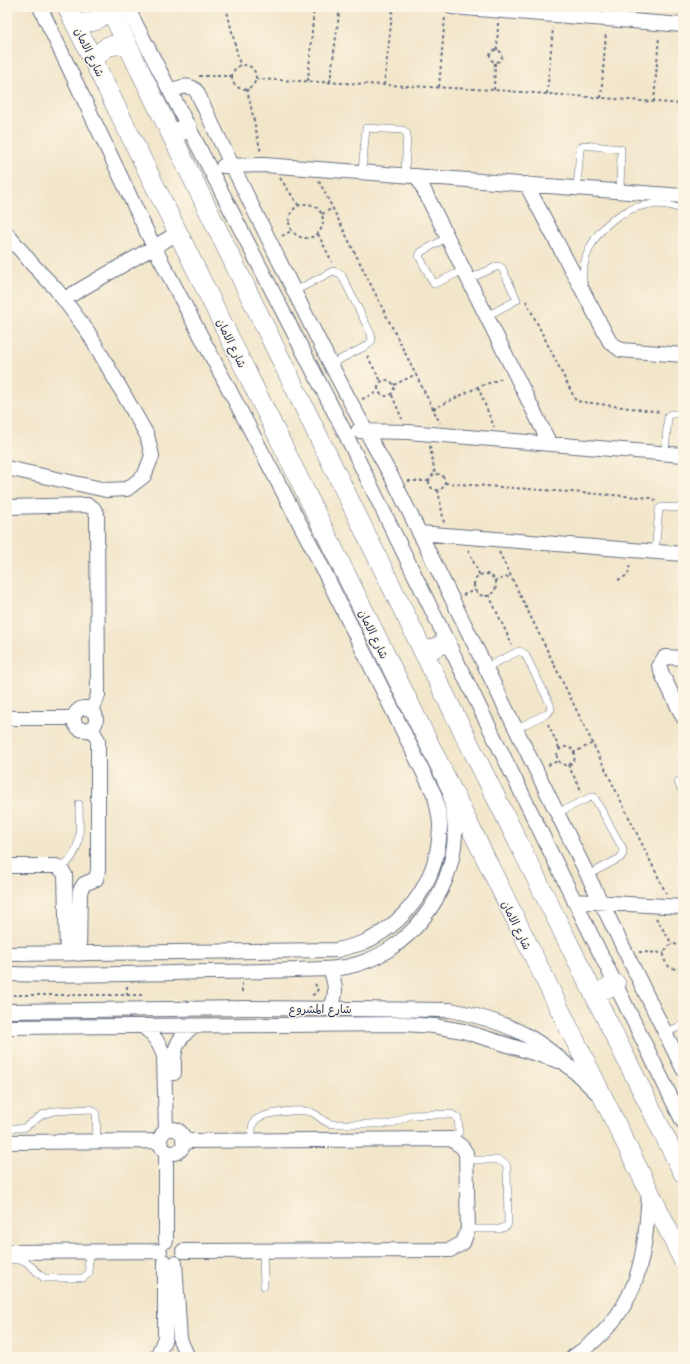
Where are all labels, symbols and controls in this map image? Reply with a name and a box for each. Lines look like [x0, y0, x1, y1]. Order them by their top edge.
street label: شارع الامان [70, 25, 108, 80]
street label: شارع الامان [212, 316, 250, 371]
street label: شارع الامان [354, 607, 392, 662]
street label: شارع الامان [497, 898, 535, 953]
street label: شارع المشروع [289, 1001, 351, 1018]

